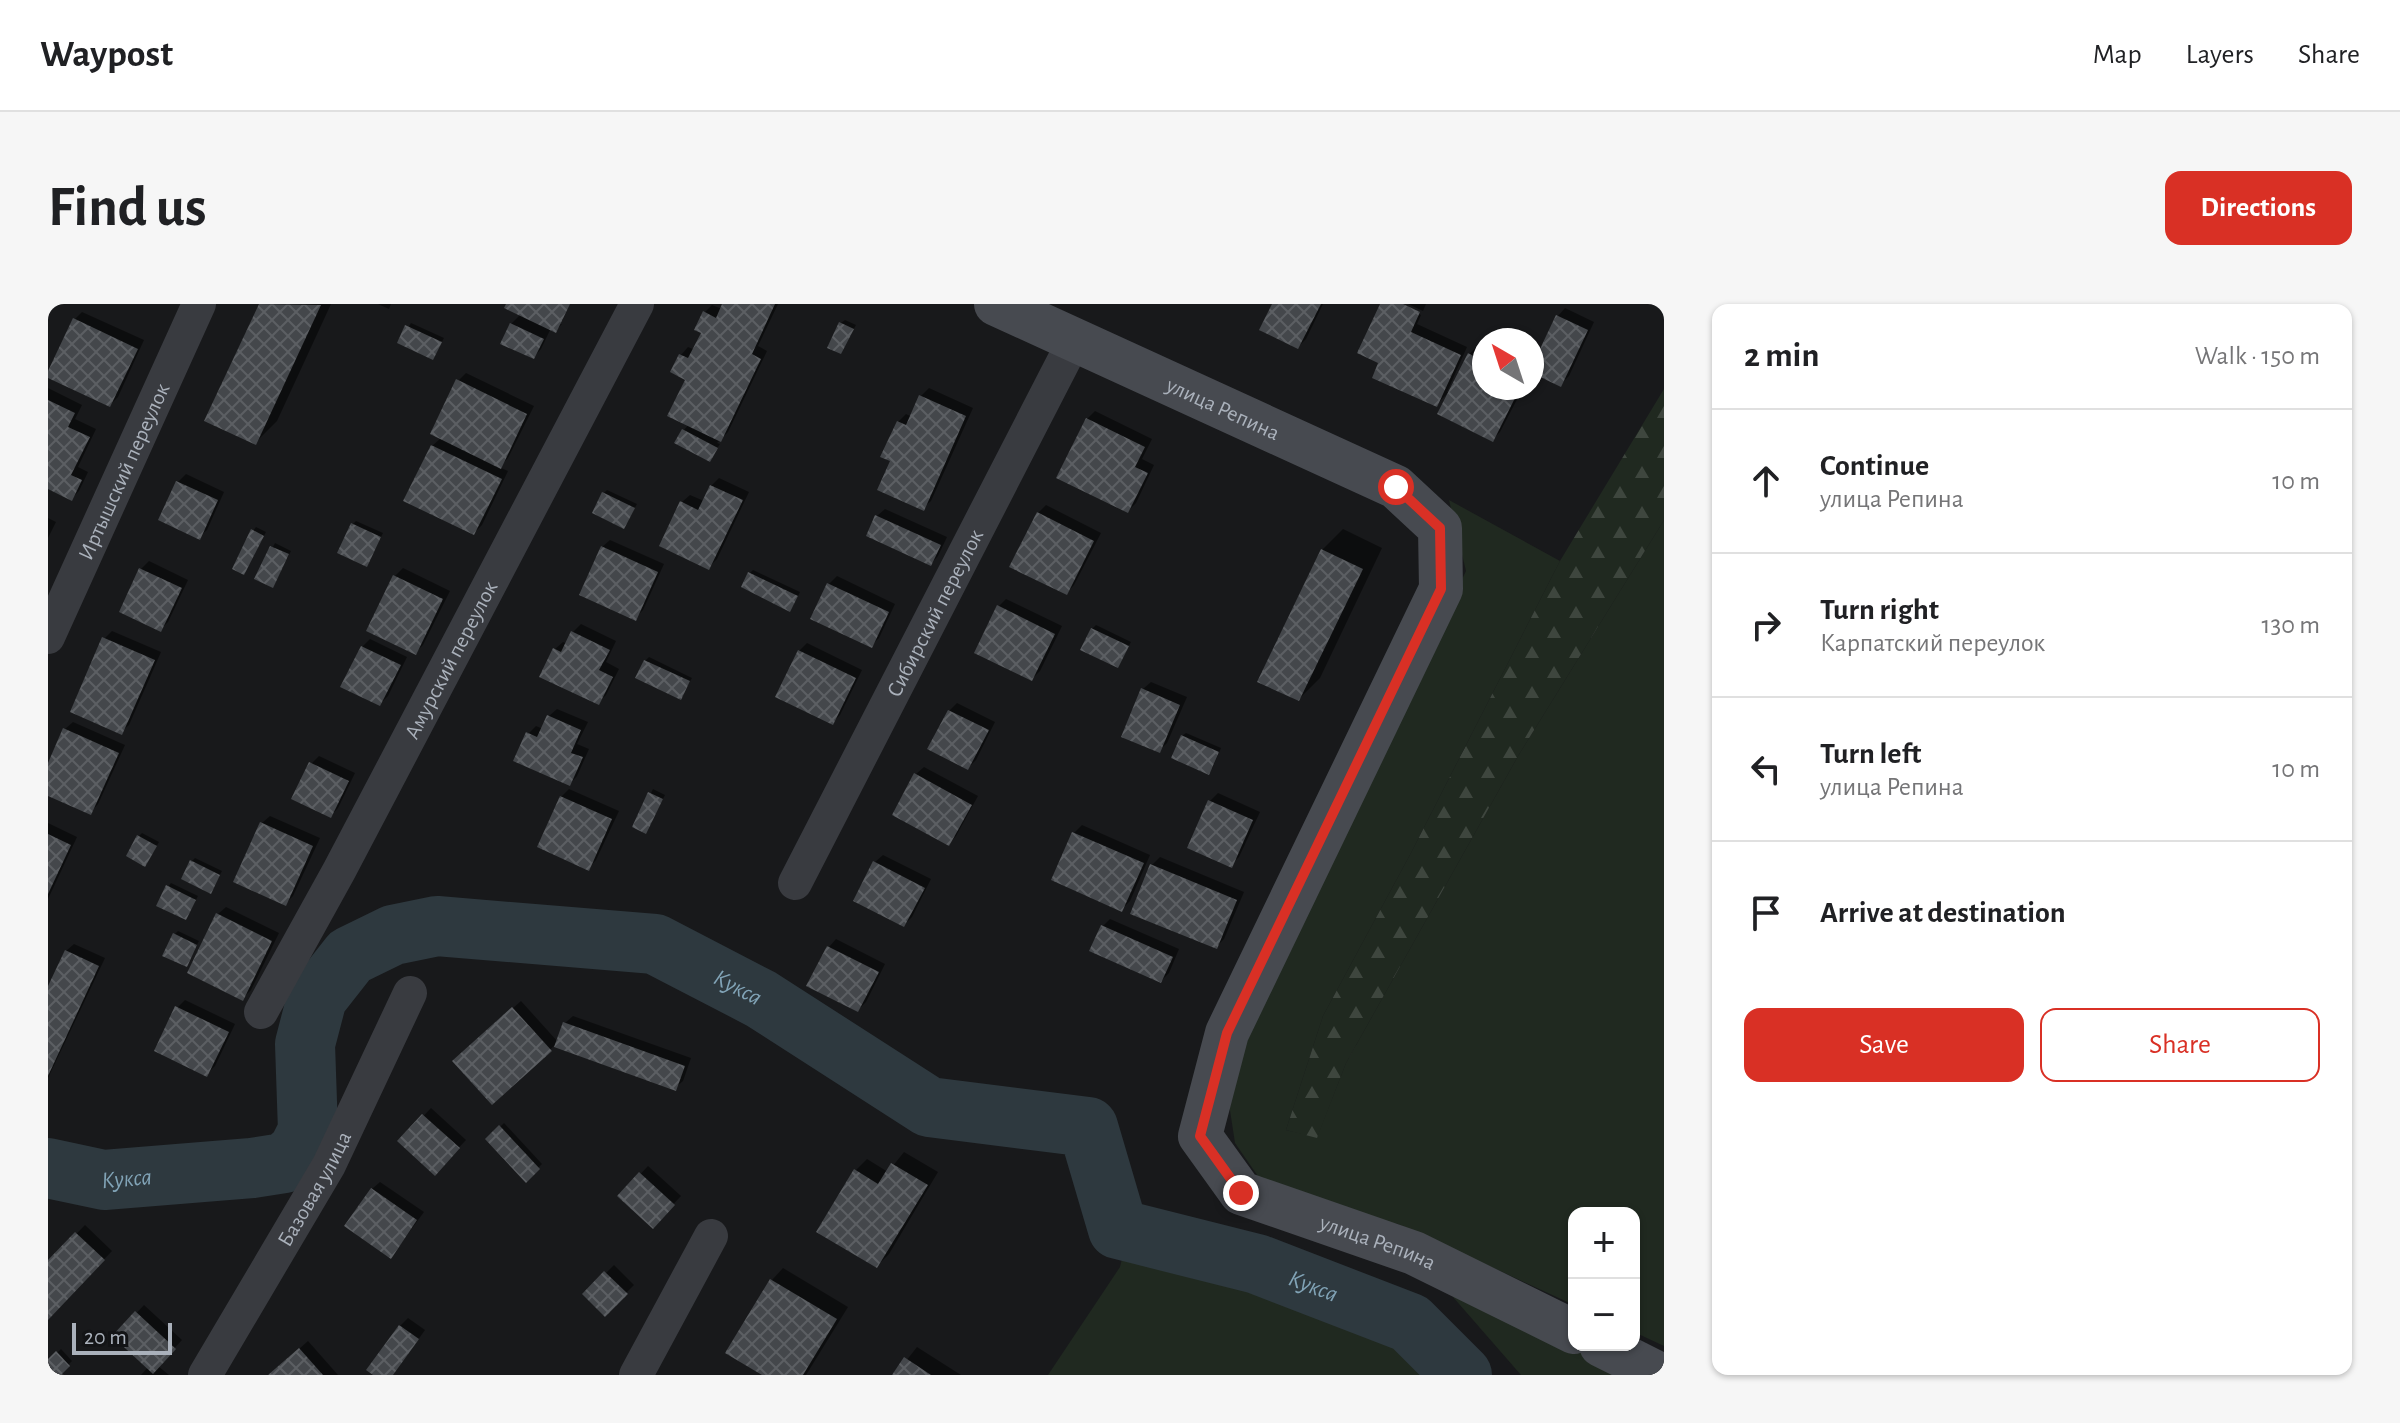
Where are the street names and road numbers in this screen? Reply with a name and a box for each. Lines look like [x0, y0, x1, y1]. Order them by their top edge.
street label: улица Репина [1162, 373, 1283, 444]
street label: Иртышский переулок [74, 380, 174, 563]
street label: Сибирский переулок [883, 526, 987, 701]
street label: Амурский переулок [401, 578, 501, 743]
street label: Базовая улица [274, 1128, 355, 1250]
street label: улица Репина [1316, 1211, 1439, 1274]

